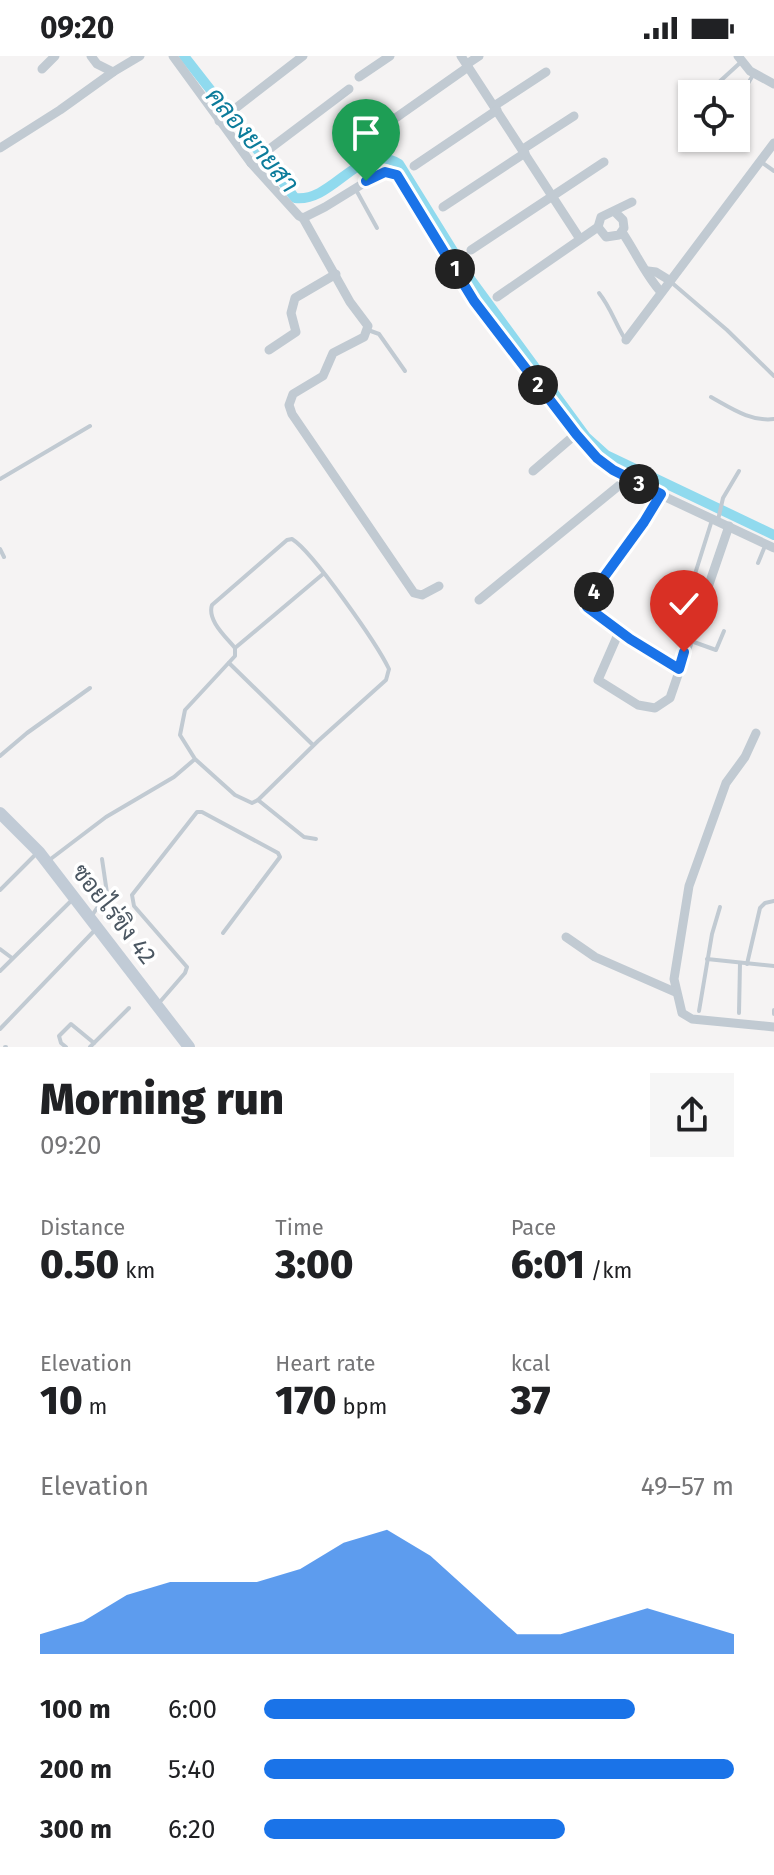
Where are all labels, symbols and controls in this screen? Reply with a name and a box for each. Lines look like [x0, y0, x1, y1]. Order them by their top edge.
text: 09:20 [40, 10, 114, 46]
map controls [678, 80, 750, 152]
button: locate [678, 80, 750, 152]
water label: คลองยายสา [199, 81, 305, 199]
pin [332, 99, 400, 181]
icon: arrive [344, 111, 388, 155]
pin: 1 [435, 249, 475, 289]
text: 1 [450, 255, 460, 282]
pin: 2 [518, 365, 558, 405]
text: 2 [532, 371, 544, 398]
pin: 3 [619, 464, 659, 504]
text: 3 [633, 470, 645, 497]
pin [650, 570, 718, 652]
pin: 4 [574, 572, 614, 612]
text: 4 [588, 578, 600, 605]
icon: check [662, 582, 706, 626]
street label: ซอยไร่ขิง 42 [66, 857, 163, 970]
text: Morning run [40, 1073, 284, 1126]
button: share [650, 1073, 734, 1157]
text: 09:20 [40, 1130, 102, 1161]
text: Distance [40, 1214, 125, 1241]
text: Time [275, 1214, 324, 1241]
text: Pace [511, 1214, 556, 1241]
text: 0.50 [40, 1241, 119, 1289]
text: 3:00 [275, 1241, 354, 1289]
text: 6:01 [511, 1241, 585, 1289]
text: km [119, 1257, 155, 1284]
text: /km [585, 1257, 632, 1284]
text: Elevation [40, 1350, 132, 1377]
text: Heart rate [275, 1350, 376, 1377]
text: kcal [511, 1350, 550, 1377]
text: 10 [40, 1377, 83, 1425]
text: 170 [275, 1377, 337, 1425]
text: 37 [511, 1377, 551, 1425]
text: m [83, 1393, 107, 1420]
text: bpm [337, 1393, 387, 1420]
text: Elevation [40, 1471, 149, 1502]
text: 49–57 m [641, 1471, 734, 1502]
text: 100 m [40, 1694, 111, 1725]
text: 6:00 [168, 1694, 217, 1725]
text: 200 m [40, 1754, 112, 1785]
text: 5:40 [168, 1754, 215, 1785]
text: 300 m [40, 1814, 112, 1845]
text: 6:20 [168, 1814, 215, 1845]

